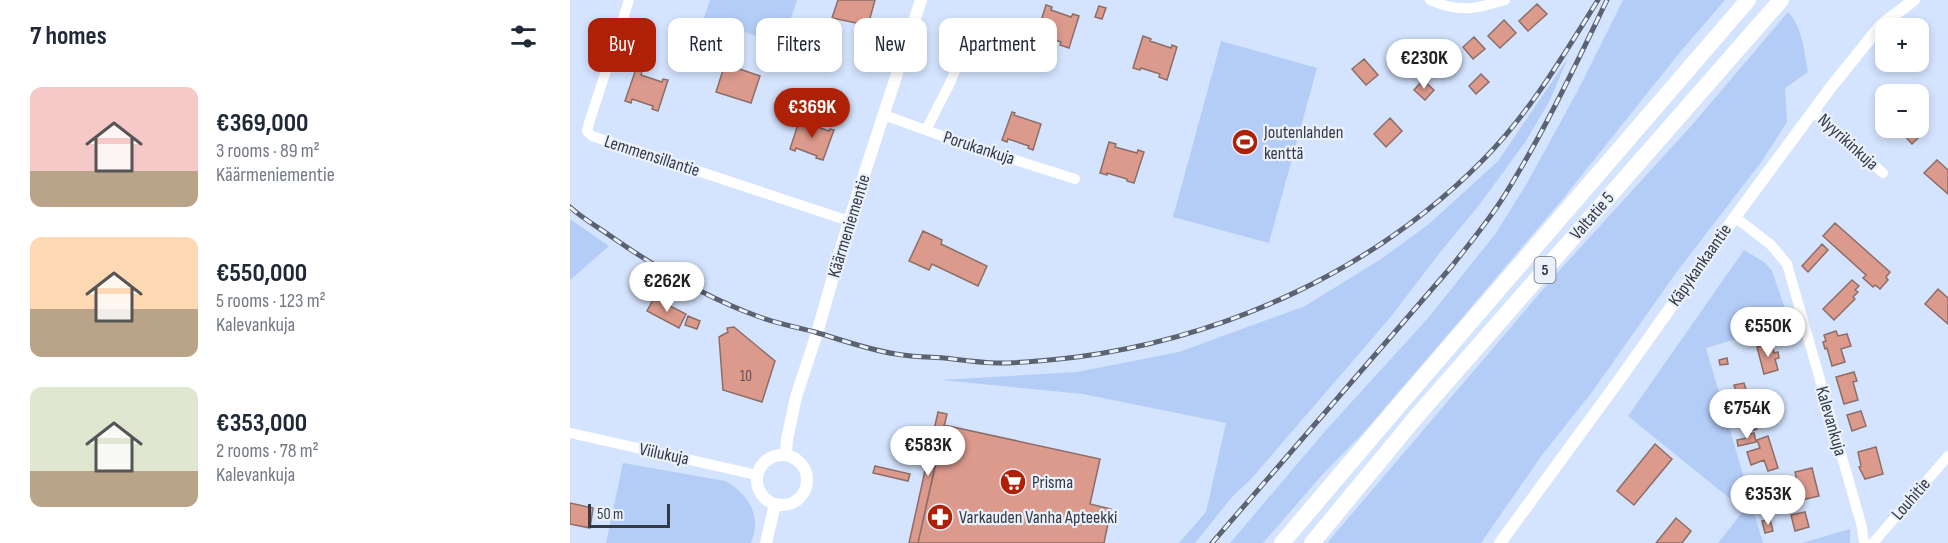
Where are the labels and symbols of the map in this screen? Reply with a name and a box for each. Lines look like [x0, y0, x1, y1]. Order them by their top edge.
pin: €230K [1382, 39, 1466, 90]
pin: €369K [770, 88, 854, 139]
street label: Nyyrikinkuja [1813, 109, 1883, 175]
place label: Joutenlahden kenttä [1263, 122, 1343, 164]
street label: Porukankuja [941, 127, 1017, 169]
sports icon: Joutenlahden kenttä [1230, 127, 1260, 157]
street label: Lemmensillantie [602, 131, 702, 181]
street label: Käärmeniementie [823, 172, 875, 280]
street label: Valtatie 5 [1566, 188, 1618, 244]
street label: Käpykankaantie [1664, 220, 1736, 310]
road number: 5 [1534, 257, 1556, 283]
pin: €262K [625, 262, 709, 313]
pin: €550K [1726, 307, 1810, 358]
house number: 10 [740, 367, 752, 386]
street label: Kalevankuja [1811, 384, 1851, 458]
pin: €754K [1705, 389, 1789, 440]
pin: €583K [886, 426, 970, 477]
street label: Viilukuja [637, 439, 691, 470]
supermarket icon: Prisma [998, 467, 1028, 497]
place label: Prisma [1032, 472, 1073, 493]
street label: Louhitie [1887, 474, 1935, 524]
pin: €353K [1726, 475, 1810, 526]
scale bar [588, 501, 670, 528]
pharmacy icon: Varkauden Vanha Apteekki [925, 502, 955, 532]
place label: Varkauden Vanha Apteekki [959, 507, 1117, 528]

